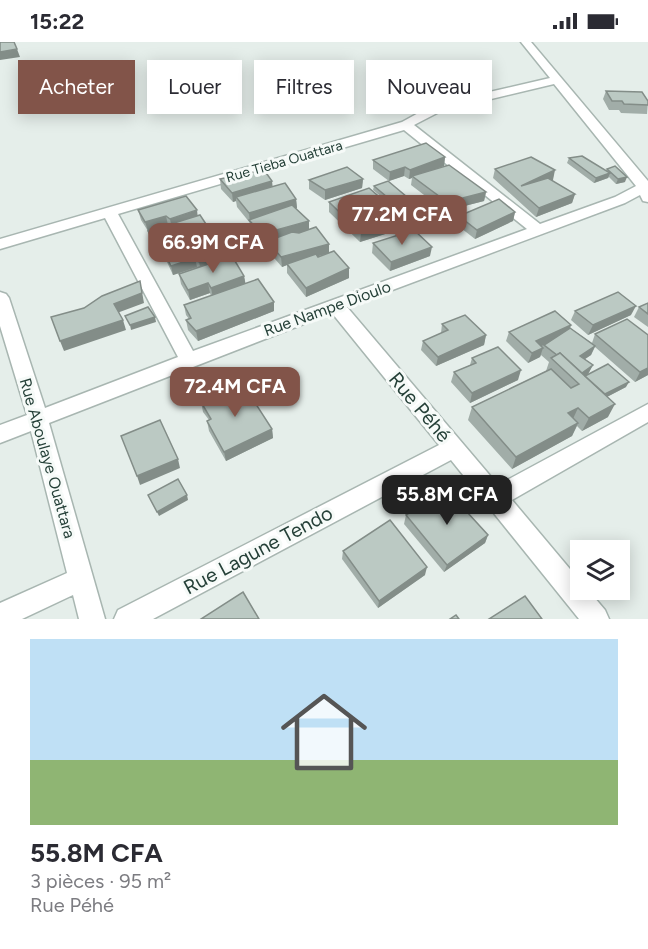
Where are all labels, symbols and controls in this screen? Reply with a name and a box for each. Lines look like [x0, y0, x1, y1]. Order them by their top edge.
text: 15:22 [30, 8, 84, 35]
chip: Acheter [18, 60, 135, 114]
chip: Louer [147, 60, 242, 114]
chip: Filtres [254, 60, 354, 114]
chip: Nouveau [366, 60, 492, 114]
street label: Rue Tieba Ouattara [224, 137, 344, 186]
pin: 77.2M CFA [333, 195, 471, 246]
text: 77.2M CFA [352, 202, 452, 226]
pin: 66.9M CFA [144, 223, 282, 274]
text: 66.9M CFA [162, 230, 264, 254]
street label: Rue Nampe Dioulo [261, 277, 393, 340]
pin: 72.4M CFA [166, 367, 304, 418]
street label: Rue Péhé [384, 367, 456, 447]
text: 72.4M CFA [184, 374, 286, 398]
street label: Rue Aboulaye Ouattara [16, 376, 80, 540]
pin: 55.8M CFA [378, 475, 516, 526]
text: 55.8M CFA [396, 482, 498, 506]
street label: Rue Lagune Tendo [179, 501, 337, 599]
map controls [570, 540, 630, 600]
button: layers [570, 540, 630, 600]
icon: home [270, 678, 378, 786]
text: 55.8M CFA [30, 837, 163, 869]
text: 3 pièces · 95 m² [30, 869, 171, 893]
text: Rue Péhé [30, 893, 114, 917]

